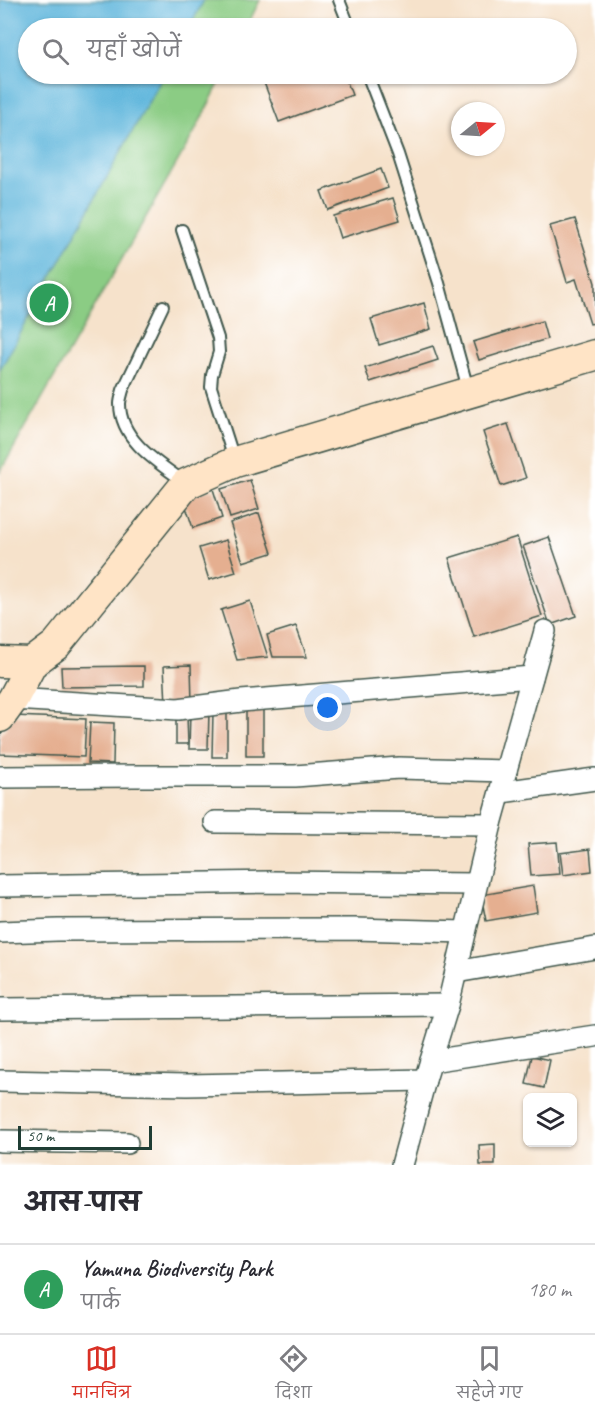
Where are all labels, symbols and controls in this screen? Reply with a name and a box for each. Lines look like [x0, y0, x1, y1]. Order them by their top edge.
search box [18, 18, 577, 84]
icon: search [39, 35, 72, 68]
text: यहाँ खोजें [87, 36, 181, 64]
north arrow [451, 102, 505, 156]
pin: A [29, 280, 68, 326]
your location [313, 693, 342, 722]
map controls [523, 1093, 577, 1147]
button: layers [523, 1093, 577, 1147]
scale bar [18, 1123, 152, 1150]
text: 50 m [27, 1126, 54, 1146]
text: आस-पास [24, 1186, 141, 1219]
text: Yamuna Biodiversity Park [81, 1255, 272, 1283]
text: A [38, 1277, 49, 1302]
text: 180 m [528, 1277, 571, 1302]
text: पार्क [81, 1290, 120, 1315]
tab: मानचित्र [72, 1342, 131, 1410]
tab: दिशा [276, 1342, 312, 1410]
tab: सहेजे गए [456, 1342, 523, 1410]

